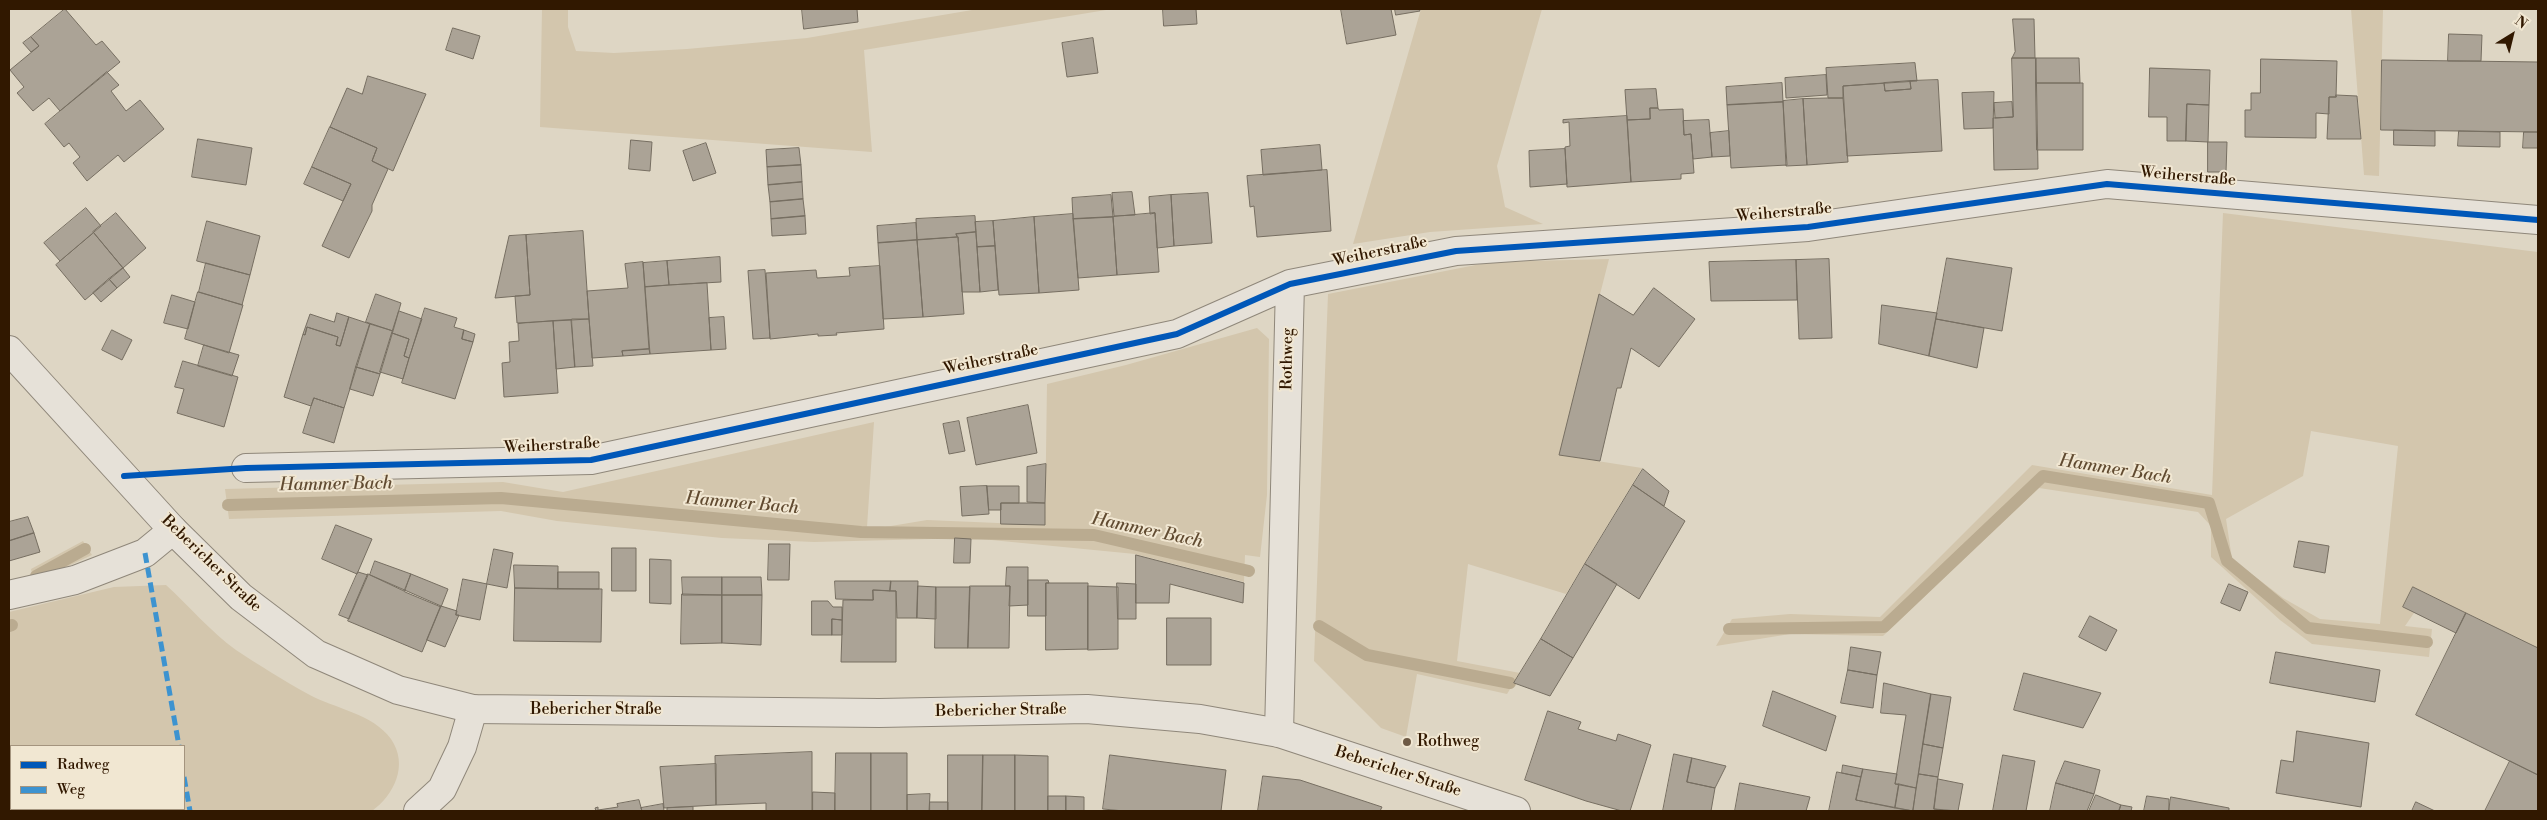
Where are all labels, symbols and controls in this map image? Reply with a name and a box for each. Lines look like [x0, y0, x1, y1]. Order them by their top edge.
north arrow [2487, 10, 2537, 60]
text: N [2511, 12, 2531, 33]
street label: Weiherstraße [2139, 163, 2237, 191]
street label: Weiherstraße [1735, 199, 1833, 227]
street label: Weiherstraße [1331, 233, 1429, 271]
street label: Rothweg [1278, 328, 1298, 390]
street label: Weiherstraße [942, 341, 1040, 379]
street label: Weiherstraße [503, 434, 601, 458]
water label: Hammer Bach [2057, 450, 2173, 490]
water label: Hammer Bach [279, 473, 393, 497]
water label: Hammer Bach [685, 488, 799, 520]
water label: Hammer Bach [1089, 509, 1205, 553]
street label: Bebericher Straße [157, 511, 265, 617]
street label: Bebericher Straße [530, 700, 662, 720]
street label: Bebericher Straße [935, 700, 1067, 722]
place label: Rothweg [1417, 732, 1479, 752]
marker: Rothweg [1401, 736, 1413, 748]
street label: Bebericher Straße [1332, 743, 1464, 801]
legend [10, 745, 185, 810]
text: Radweg [57, 755, 110, 774]
text: Weg [57, 780, 85, 799]

